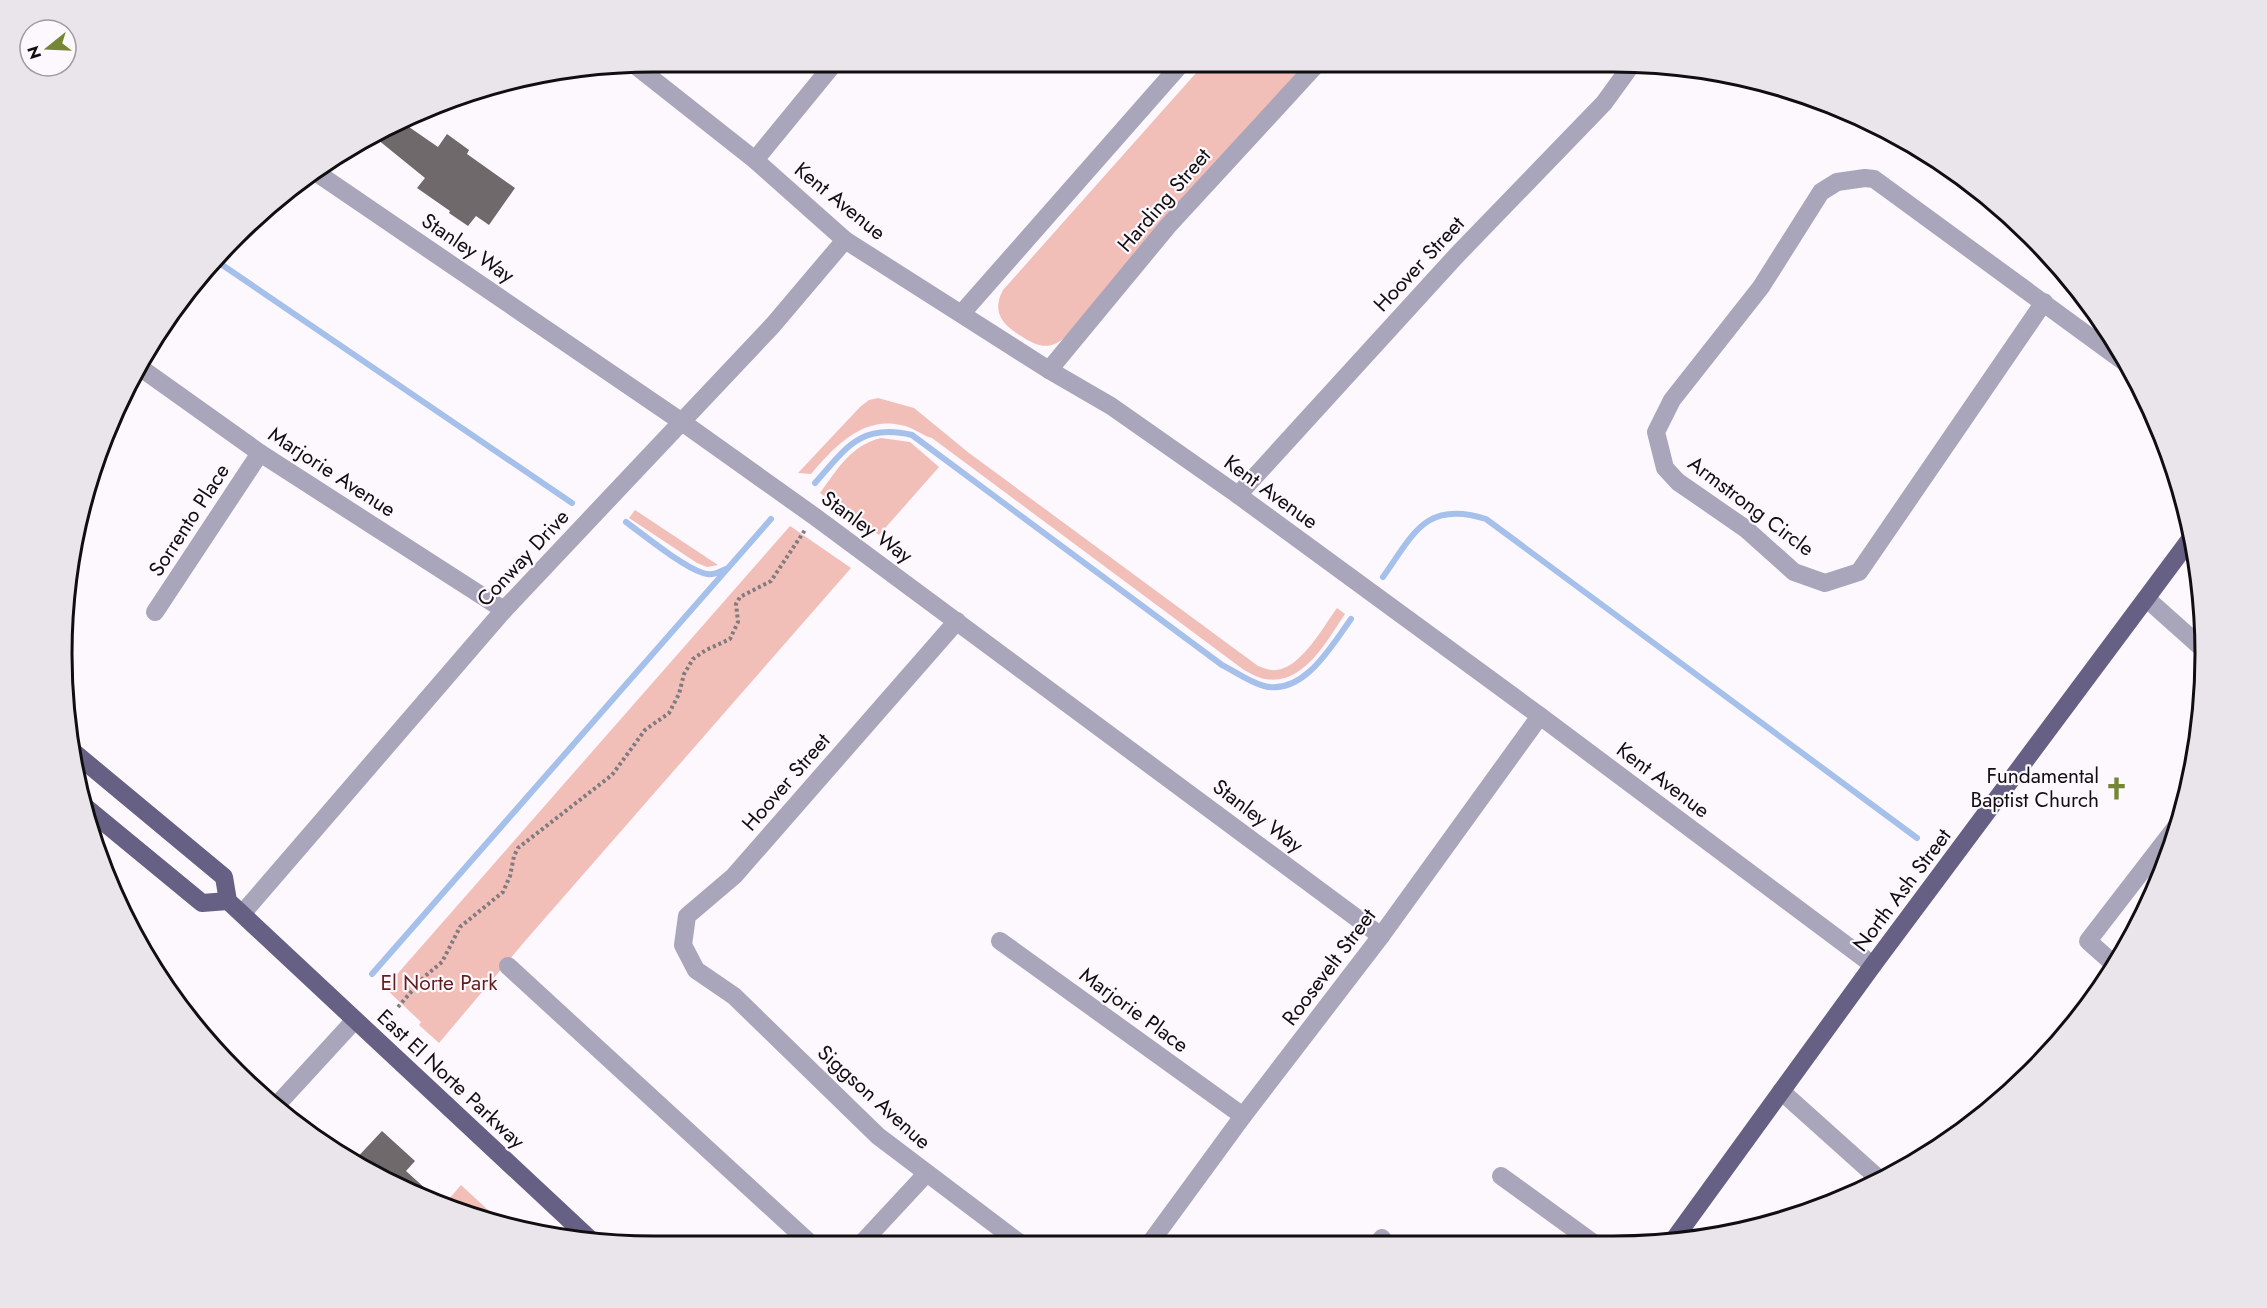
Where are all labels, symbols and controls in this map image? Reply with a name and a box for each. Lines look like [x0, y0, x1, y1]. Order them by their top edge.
north arrow [18, 18, 78, 78]
text: N [21, 43, 47, 62]
street label: Harding Street [1110, 141, 1218, 259]
street label: Kent Avenue [788, 155, 892, 247]
street label: Stanley Way [415, 206, 521, 291]
street label: Hoover Street [1367, 210, 1471, 318]
street label: Marjorie Avenue [263, 420, 402, 524]
street label: Kent Avenue [1218, 448, 1324, 537]
street label: Armstrong Circle [1682, 449, 1820, 564]
street label: Sorrento Place [141, 458, 237, 582]
street label: Stanley Way [815, 484, 919, 571]
street label: Conway Drive [470, 503, 576, 613]
street label: Hoover Street [735, 727, 837, 837]
street label: Kent Avenue [1610, 735, 1716, 825]
place label: Fundamental Baptist Church [1971, 761, 2099, 815]
street label: Stanley Way [1206, 772, 1310, 860]
church icon: Fundamental Baptist Church [2104, 775, 2130, 801]
street label: North Ash Street [1846, 822, 1958, 958]
street label: Roosevelt Street [1275, 902, 1383, 1032]
street label: Marjorie Place [1073, 960, 1195, 1060]
park label: El Norte Park [380, 968, 498, 998]
street label: East El Norte Parkway [370, 1002, 532, 1156]
street label: Siggson Avenue [811, 1038, 938, 1156]

